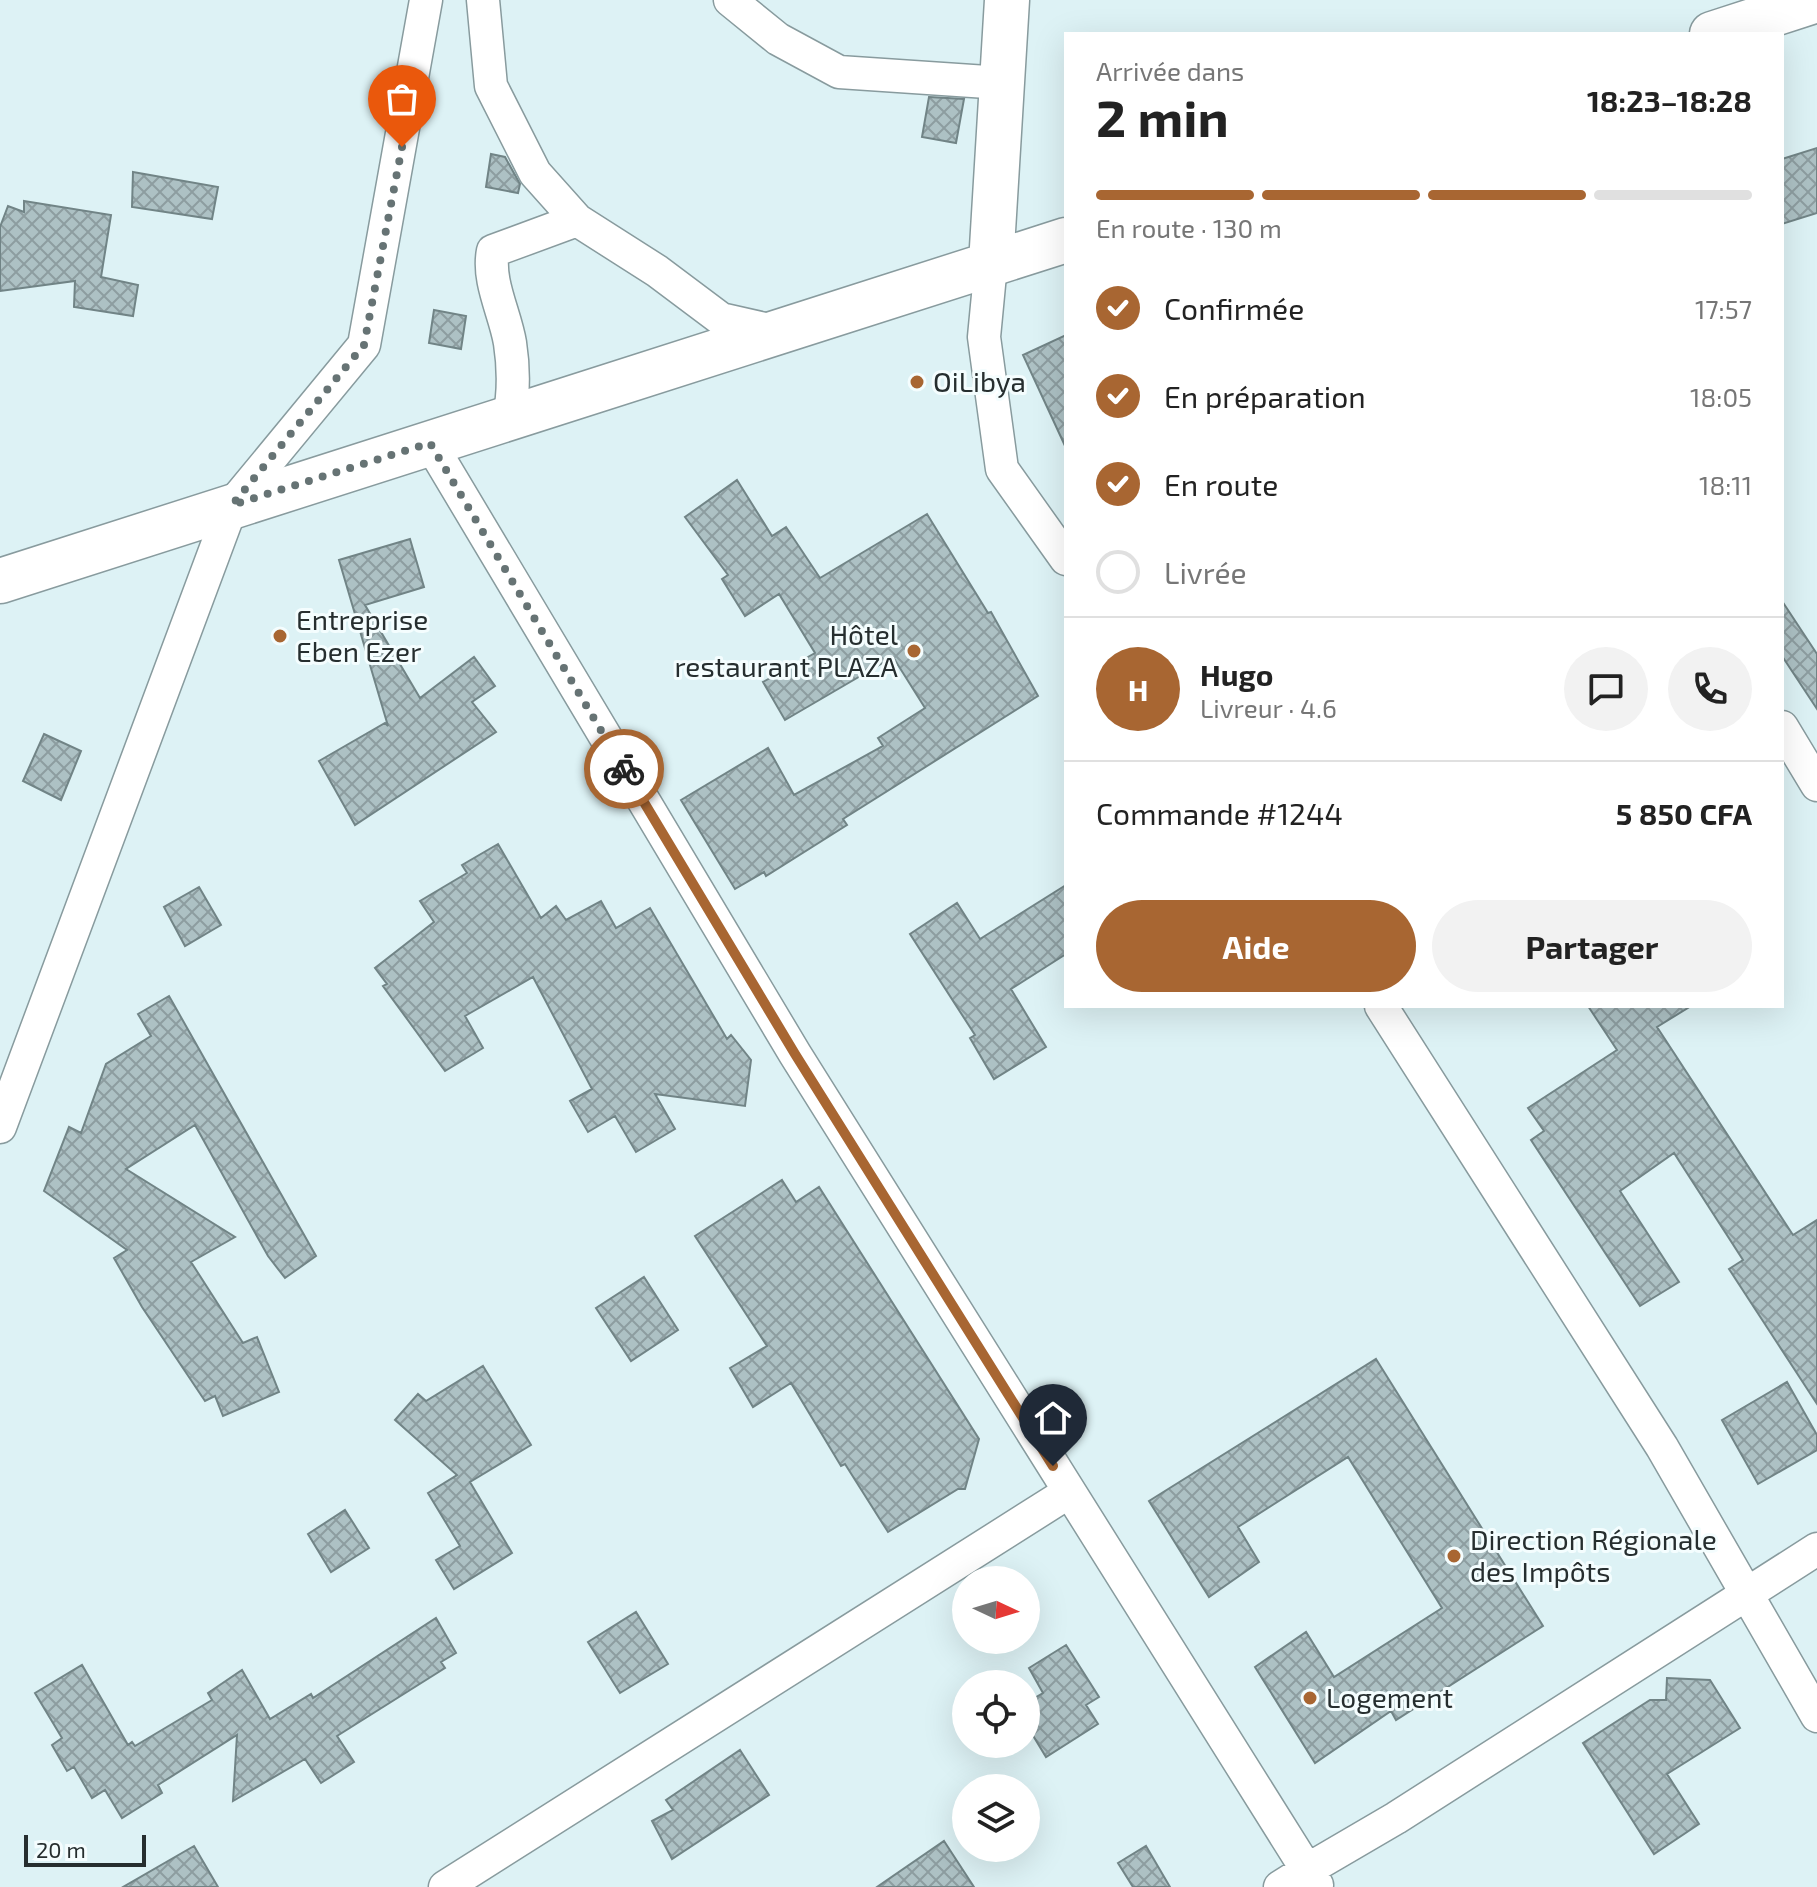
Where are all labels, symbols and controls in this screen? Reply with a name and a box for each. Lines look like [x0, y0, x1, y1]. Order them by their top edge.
text: Arrivée dans [1096, 55, 1244, 86]
pin [368, 65, 436, 147]
icon: bag [380, 77, 424, 121]
text: 18:23–18:28 [1587, 82, 1752, 118]
text: 2 min [1096, 85, 1229, 147]
text: En route · 130 m [1096, 212, 1282, 243]
icon: check [1096, 286, 1140, 330]
text: Confirmée [1164, 290, 1304, 326]
text: 17:57 [1695, 293, 1752, 324]
place label: OiLibya [933, 364, 1026, 398]
marker: OiLibya [908, 373, 926, 391]
icon: check [1096, 374, 1140, 418]
text: En préparation [1164, 378, 1366, 414]
text: 18:05 [1690, 381, 1752, 412]
icon: check [1096, 462, 1140, 506]
text: En route [1164, 466, 1278, 502]
text: 18:11 [1699, 469, 1752, 500]
text: Livrée [1164, 554, 1247, 590]
place label: Entreprise Eben Ezer [296, 602, 428, 668]
place label: Hôtel restaurant PLAZA [675, 617, 899, 683]
marker: Entreprise Eben Ezer [271, 627, 289, 645]
marker: Hôtel restaurant PLAZA [905, 642, 923, 660]
button: chat [1564, 647, 1648, 731]
button: phone [1668, 647, 1752, 731]
text: Hugo [1200, 656, 1274, 692]
text: H [1128, 671, 1148, 707]
text: Livreur · 4.6 [1200, 692, 1337, 723]
courier [584, 729, 664, 809]
icon: bike [602, 747, 646, 791]
text: Commande #1244 [1096, 795, 1343, 831]
text: 5 850 CFA [1616, 795, 1752, 831]
button: Aide [1096, 900, 1416, 992]
button: Partager [1432, 900, 1752, 992]
pin [1019, 1384, 1087, 1466]
icon: home [1031, 1396, 1075, 1440]
place label: Direction Régionale des Impôts [1470, 1522, 1717, 1588]
marker: Direction Régionale des Impôts [1445, 1547, 1463, 1565]
north arrow [952, 1566, 1040, 1654]
map controls [952, 1566, 1040, 1862]
button: locate [952, 1670, 1040, 1758]
place label: Logement [1326, 1680, 1453, 1714]
marker: Logement [1301, 1689, 1319, 1707]
button: layers [952, 1774, 1040, 1862]
scale bar [24, 1831, 146, 1867]
text: 20 m [36, 1836, 86, 1862]

